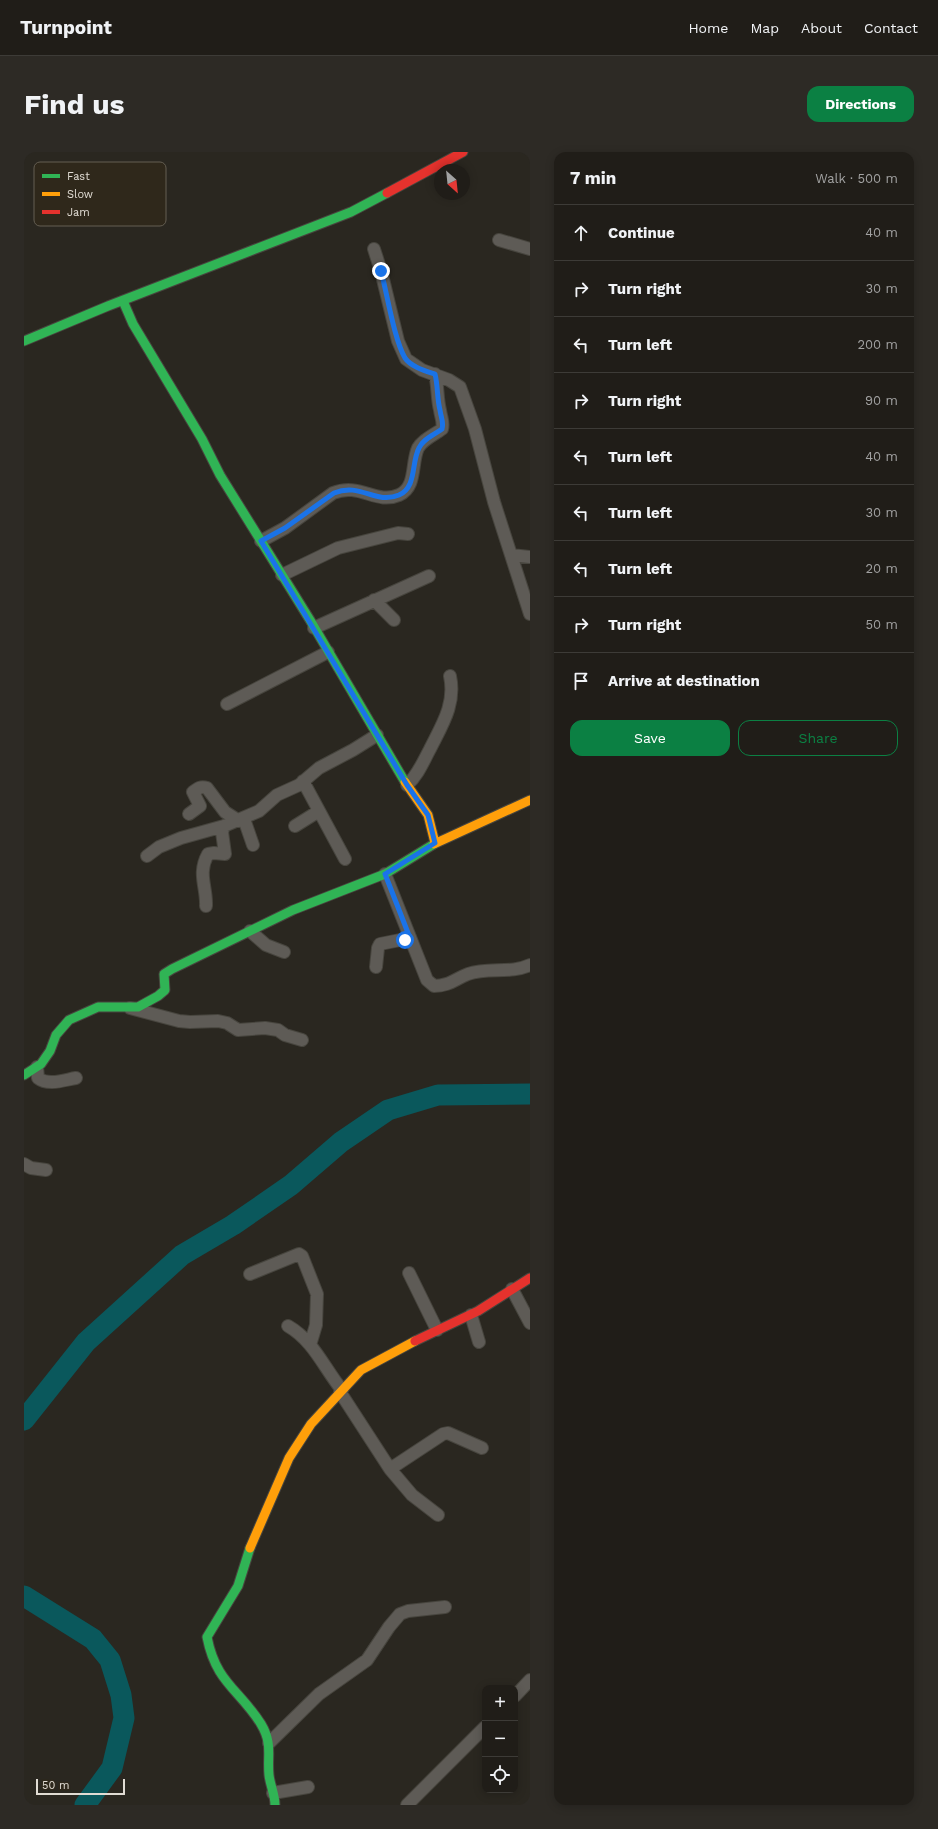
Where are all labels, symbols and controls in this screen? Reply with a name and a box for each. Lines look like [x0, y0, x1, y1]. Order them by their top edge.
text: Turnpoint [20, 16, 112, 39]
text: Home [688, 20, 728, 36]
text: Map [750, 20, 779, 36]
text: About [801, 20, 842, 36]
text: Contact [864, 20, 918, 36]
button: Directions [807, 86, 914, 122]
text: Find us [24, 88, 124, 121]
legend [34, 162, 166, 226]
north arrow [434, 164, 470, 200]
text: 7 min [570, 168, 616, 188]
text: Fast [67, 170, 90, 183]
text: Walk · 500 m [815, 171, 898, 186]
text: Slow [67, 188, 93, 201]
text: Jam [67, 206, 90, 219]
icon: ahead [570, 222, 592, 244]
text: Continue [608, 224, 675, 242]
text: 40 m [865, 225, 898, 240]
route end [372, 262, 390, 280]
icon: right [570, 278, 592, 300]
text: Turn right [608, 280, 681, 298]
text: 30 m [866, 281, 898, 296]
icon: left [570, 334, 592, 356]
text: Turn left [608, 336, 672, 354]
text: 200 m [857, 337, 898, 352]
icon: right [570, 390, 592, 412]
text: Turn right [608, 392, 681, 410]
text: 90 m [865, 393, 898, 408]
icon: left [570, 446, 592, 468]
text: Turn left [608, 448, 672, 466]
text: 40 m [865, 449, 898, 464]
icon: left [570, 502, 592, 524]
text: Turn left [608, 504, 672, 522]
text: 30 m [866, 505, 898, 520]
icon: left [570, 558, 592, 580]
text: Turn left [608, 560, 672, 578]
text: 20 m [866, 561, 898, 576]
icon: right [570, 614, 592, 636]
text: Turn right [608, 616, 681, 634]
text: 50 m [866, 617, 898, 632]
icon: arrive [570, 670, 592, 692]
text: Arrive at destination [608, 672, 760, 690]
button: Save [570, 720, 730, 756]
button: Share [738, 720, 898, 756]
route start [396, 931, 414, 949]
map controls [482, 1685, 518, 1793]
button: + [482, 1685, 518, 1721]
button: − [482, 1721, 518, 1757]
button: locate [482, 1757, 518, 1793]
scale bar [36, 1777, 125, 1796]
text: 50 m [42, 1779, 69, 1792]

